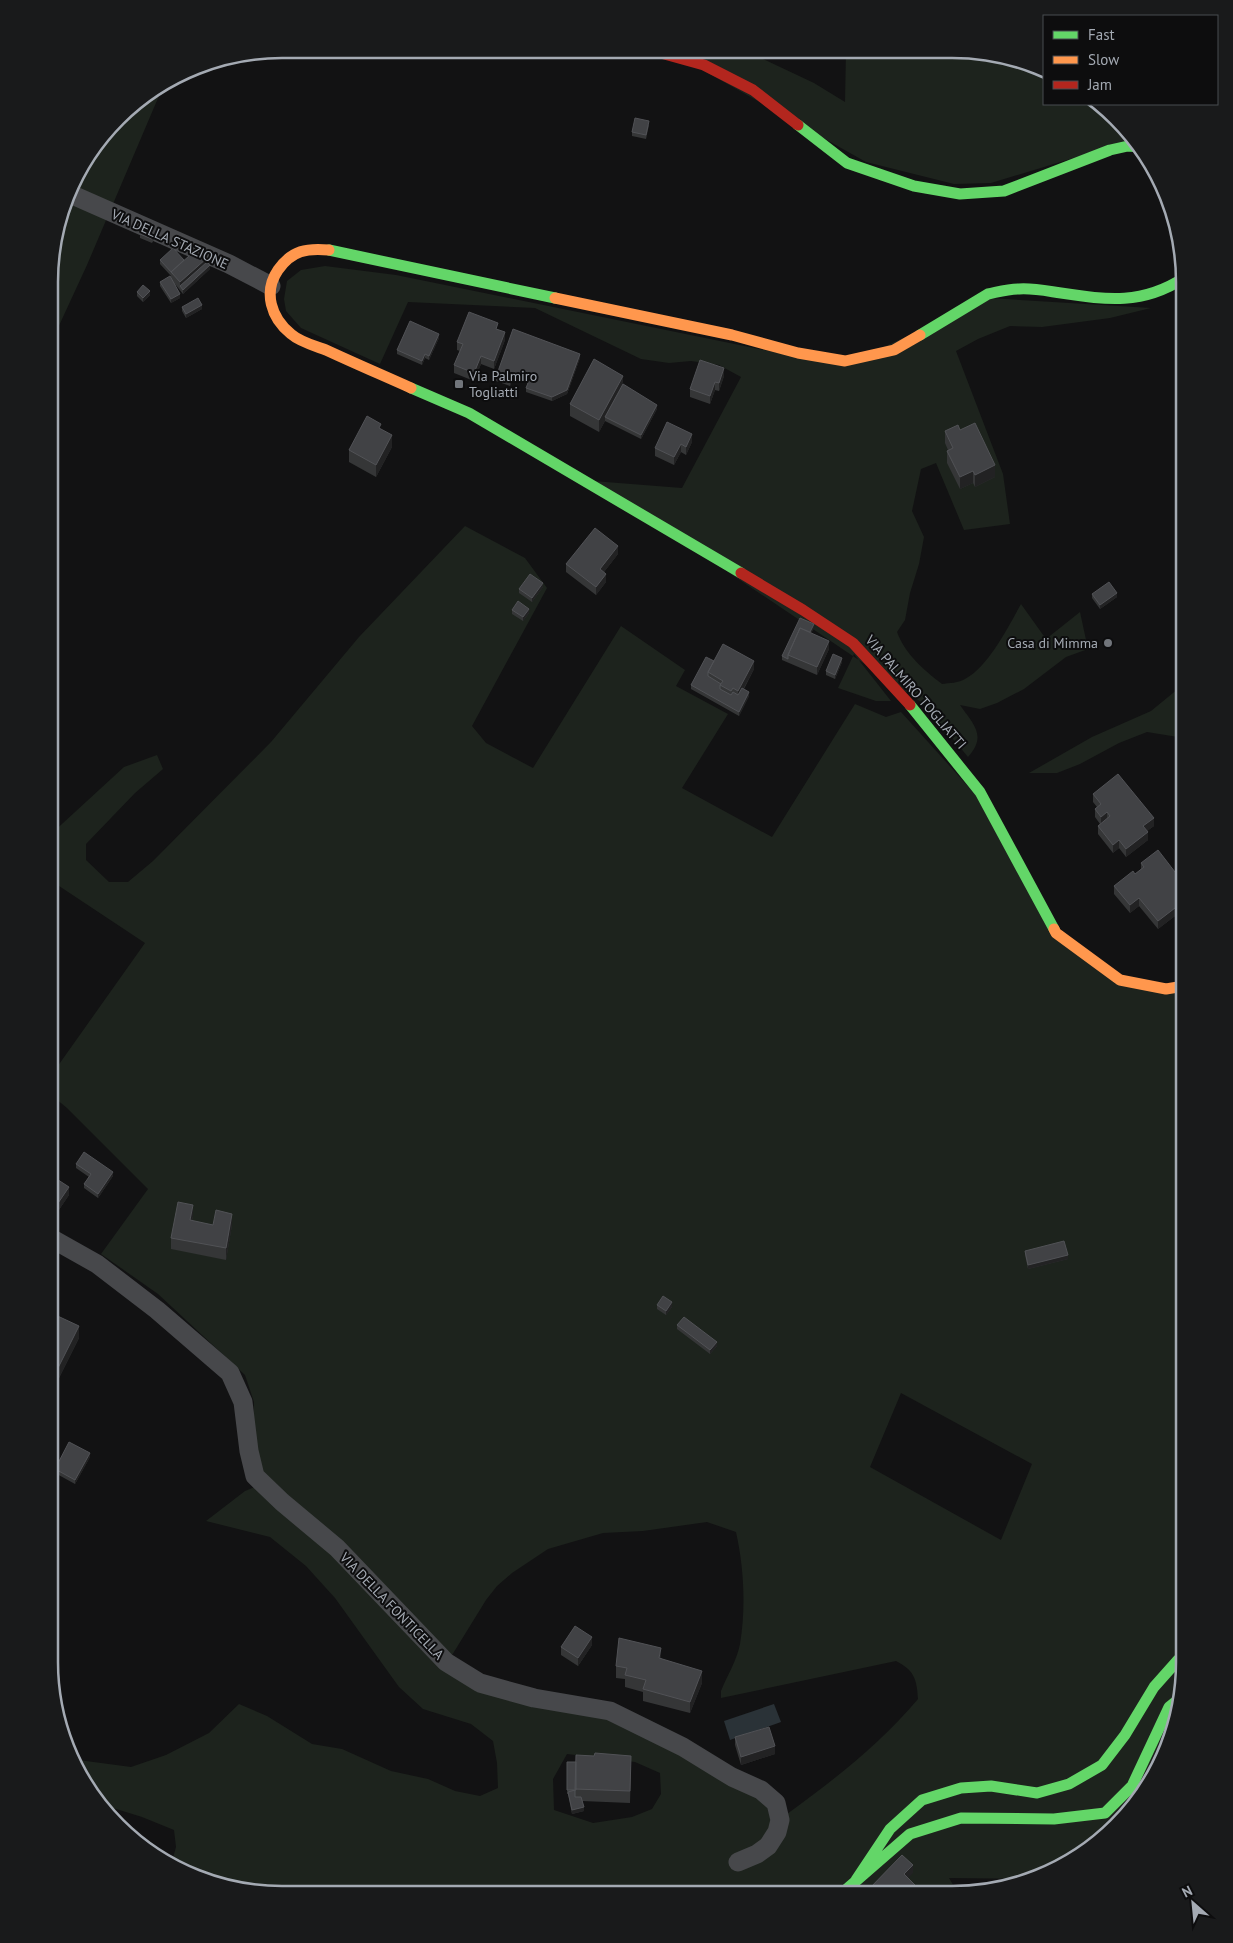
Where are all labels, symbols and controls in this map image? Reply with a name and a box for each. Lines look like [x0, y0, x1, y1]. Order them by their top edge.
legend [1043, 15, 1218, 105]
text: Fast [1088, 25, 1115, 44]
text: Slow [1088, 50, 1119, 69]
text: Jam [1087, 75, 1112, 94]
street label: VIA DELLA STAZIONE [108, 205, 231, 273]
place label: Via Palmiro Togliatti [468, 367, 537, 401]
marker: Via Palmiro Togliatti [453, 378, 465, 390]
street label: VIA PALMIRO TOGLIATTI [861, 631, 970, 753]
place label: Casa di Mimma [1007, 634, 1098, 652]
marker: Casa di Mimma [1102, 637, 1114, 649]
street label: VIA DELLA FONTICELLA [335, 1548, 448, 1664]
north arrow [1168, 1878, 1218, 1928]
text: N [1179, 1881, 1195, 1902]

